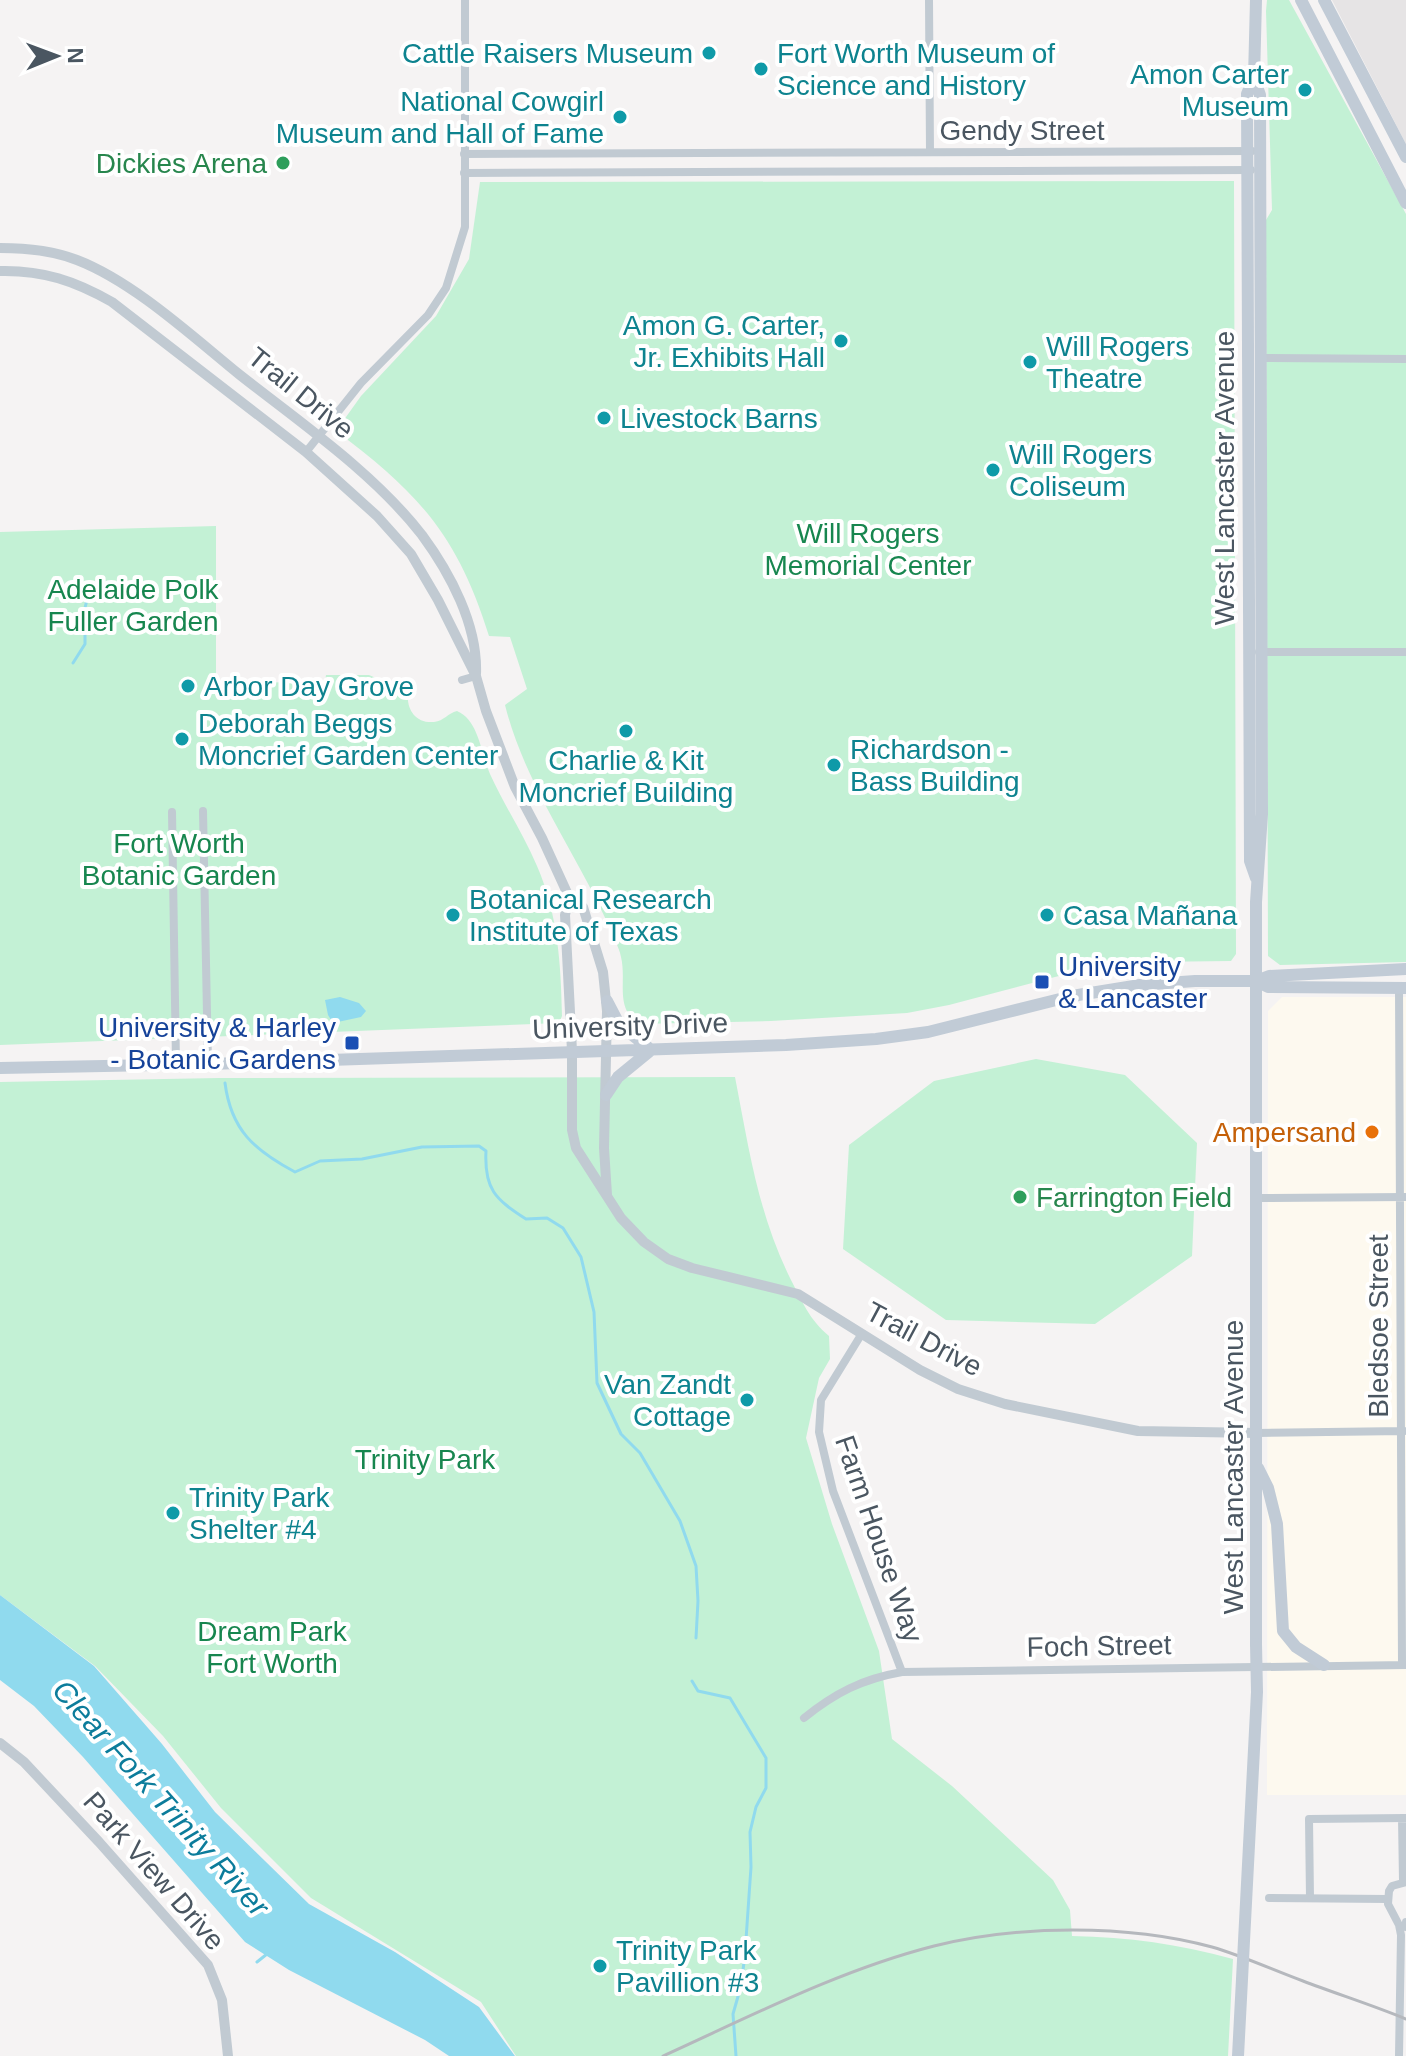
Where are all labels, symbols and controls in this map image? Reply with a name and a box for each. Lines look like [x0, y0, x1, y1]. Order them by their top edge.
north arrow [16, 16, 96, 96]
place label: Cattle Raisers Museum [402, 38, 693, 69]
place label: Fort Worth Museum of Science and History [777, 38, 1055, 101]
marker: Cattle Raisers Museum [700, 44, 718, 62]
text: N [63, 47, 88, 64]
place label: Amon Carter Museum [1130, 59, 1289, 122]
marker: Fort Worth Museum of Science and History [752, 60, 770, 78]
marker: Amon Carter Museum [1296, 81, 1314, 99]
place label: National Cowgirl Museum and Hall of Fame [276, 86, 604, 149]
marker: National Cowgirl Museum and Hall of Fame [611, 108, 629, 126]
street label: Gendy Street [940, 115, 1105, 146]
place label: Dickies Arena [96, 148, 267, 179]
marker: Dickies Arena [274, 154, 292, 172]
place label: Amon G. Carter, Jr. Exhibits Hall [623, 310, 825, 373]
place label: Will Rogers Theatre [1046, 331, 1189, 394]
street label: West Lancaster Avenue [1209, 331, 1240, 625]
marker: Amon G. Carter, Jr. Exhibits Hall [832, 332, 850, 350]
street label: Trail Drive [242, 341, 360, 445]
marker: Will Rogers Theatre [1021, 353, 1039, 371]
place label: Livestock Barns [620, 403, 818, 434]
marker: Livestock Barns [595, 409, 613, 427]
place label: Will Rogers Coliseum [1009, 439, 1152, 502]
marker: Will Rogers Coliseum [984, 461, 1002, 479]
park label: Will Rogers Memorial Center [765, 518, 971, 581]
park label: Adelaide Polk Fuller Garden [47, 574, 220, 637]
place label: Arbor Day Grove [204, 671, 414, 702]
marker: Arbor Day Grove [179, 677, 197, 695]
place label: Deborah Beggs Moncrief Garden Center [198, 708, 498, 771]
marker: Charlie & Kit Moncrief Building [617, 722, 635, 740]
marker: Deborah Beggs Moncrief Garden Center [173, 730, 191, 748]
place label: Richardson - Bass Building [850, 734, 1020, 797]
place label: Charlie & Kit Moncrief Building [519, 745, 733, 808]
marker: Richardson - Bass Building [825, 756, 843, 774]
park label: Fort Worth Botanic Garden [82, 828, 276, 891]
place label: Botanical Research Institute of Texas [469, 884, 712, 947]
place label: Casa Mañana [1063, 900, 1238, 931]
marker: Botanical Research Institute of Texas [444, 906, 462, 924]
marker: Casa Mañana [1038, 906, 1056, 924]
place label: University & Lancaster [1058, 951, 1207, 1014]
marker: University & Lancaster [1033, 973, 1051, 991]
street label: University Drive [532, 1007, 728, 1045]
place label: University & Harley - Botanic Gardens [98, 1012, 336, 1075]
marker: University & Harley - Botanic Gardens [343, 1034, 361, 1052]
place label: Ampersand [1213, 1117, 1356, 1148]
marker: Ampersand [1363, 1123, 1381, 1141]
place label: Farrington Field [1036, 1182, 1232, 1213]
marker: Farrington Field [1011, 1188, 1029, 1206]
street label: Bledsoe Street [1363, 1234, 1394, 1418]
street label: Trail Drive [861, 1296, 987, 1382]
street label: West Lancaster Avenue [1218, 1320, 1249, 1614]
place label: Van Zandt Cottage [604, 1369, 731, 1432]
marker: Van Zandt Cottage [738, 1391, 756, 1409]
street label: Farm House Way [829, 1431, 929, 1647]
park label: Trinity Park [355, 1444, 496, 1475]
place label: Trinity Park Shelter #4 [189, 1482, 331, 1545]
marker: Trinity Park Shelter #4 [164, 1504, 182, 1522]
park label: Dream Park Fort Worth [197, 1616, 348, 1679]
street label: Foch Street [1026, 1629, 1172, 1663]
water label: Clear Fork Trinity River [46, 1673, 276, 1924]
street label: Park View Drive [77, 1786, 231, 1956]
place label: Trinity Park Pavillion #3 [616, 1935, 759, 1998]
marker: Trinity Park Pavillion #3 [591, 1957, 609, 1975]

